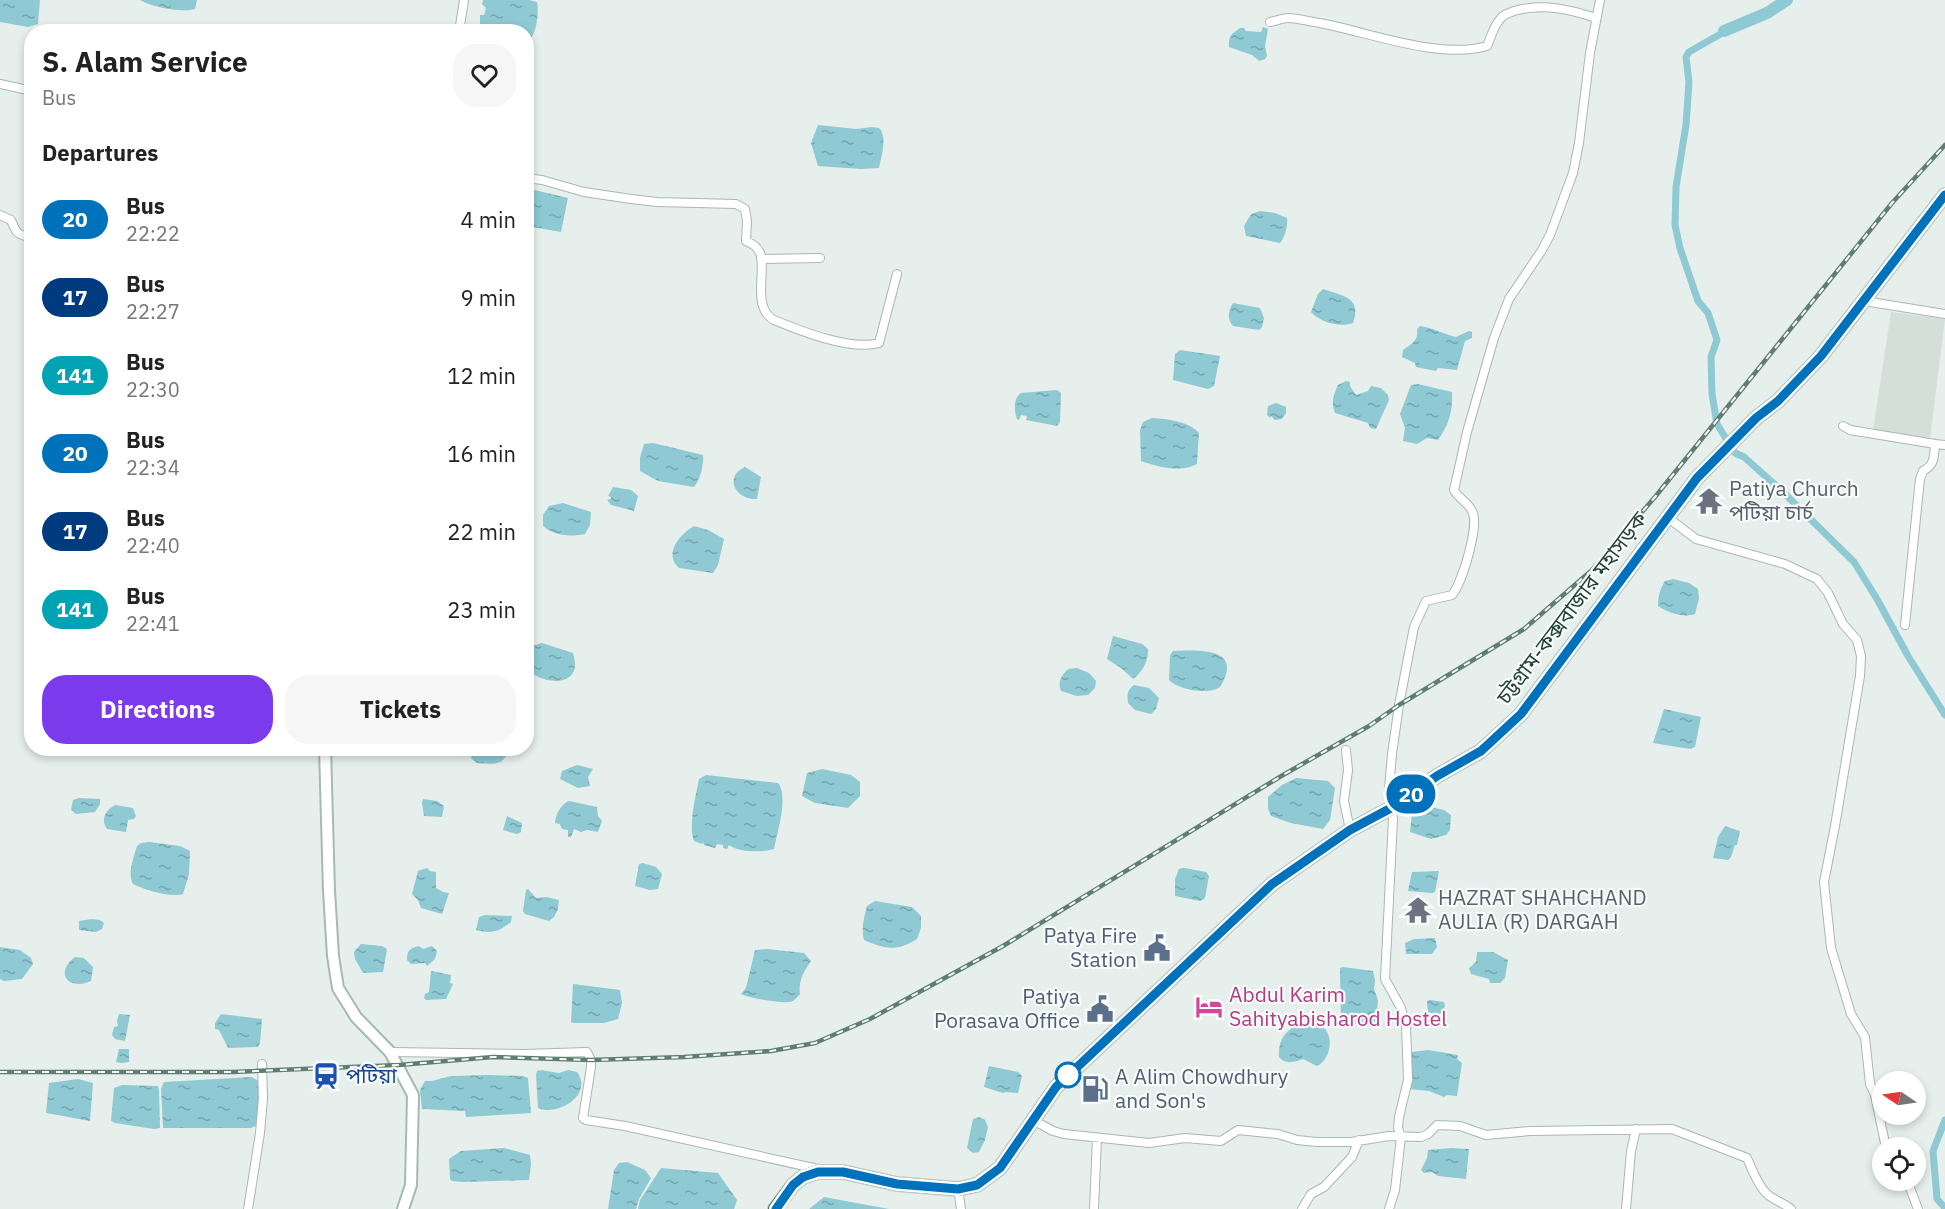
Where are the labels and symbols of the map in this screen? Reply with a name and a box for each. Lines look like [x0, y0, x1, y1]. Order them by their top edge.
place label: Patiya Church পটিয়া চার্চ [1729, 474, 1859, 526]
temple icon: Patiya Church পটিয়া চার্চ [1694, 486, 1724, 516]
street label: চট্টগ্রাম-কক্সবাজার মহাসড়ক [1489, 505, 1653, 710]
line badge: 20 [1384, 774, 1438, 814]
place label: HAZRAT SHAHCHAND AULIA (R) DARGAH [1438, 883, 1647, 935]
temple icon: HAZRAT SHAHCHAND AULIA (R) DARGAH [1403, 895, 1433, 925]
place label: Patya Fire Station [1043, 921, 1137, 973]
public building icon: Patya Fire Station [1142, 933, 1172, 963]
place label: Abdul Karim Sahityabisharod Hostel [1229, 980, 1447, 1032]
place label: Patiya Porasava Office [934, 982, 1080, 1034]
hotel icon: Abdul Karim Sahityabisharod Hostel [1194, 992, 1224, 1022]
public building icon: Patiya Porasava Office [1085, 994, 1115, 1024]
station icon: পটিয়া [311, 1061, 341, 1091]
place label: পটিয়া [346, 1061, 397, 1089]
unlabelled marker [1055, 1062, 1081, 1088]
place label: A Alim Chowdhury and Son's [1115, 1062, 1289, 1114]
north arrow [1872, 1071, 1926, 1125]
fuel station icon: A Alim Chowdhury and Son's [1080, 1074, 1110, 1104]

